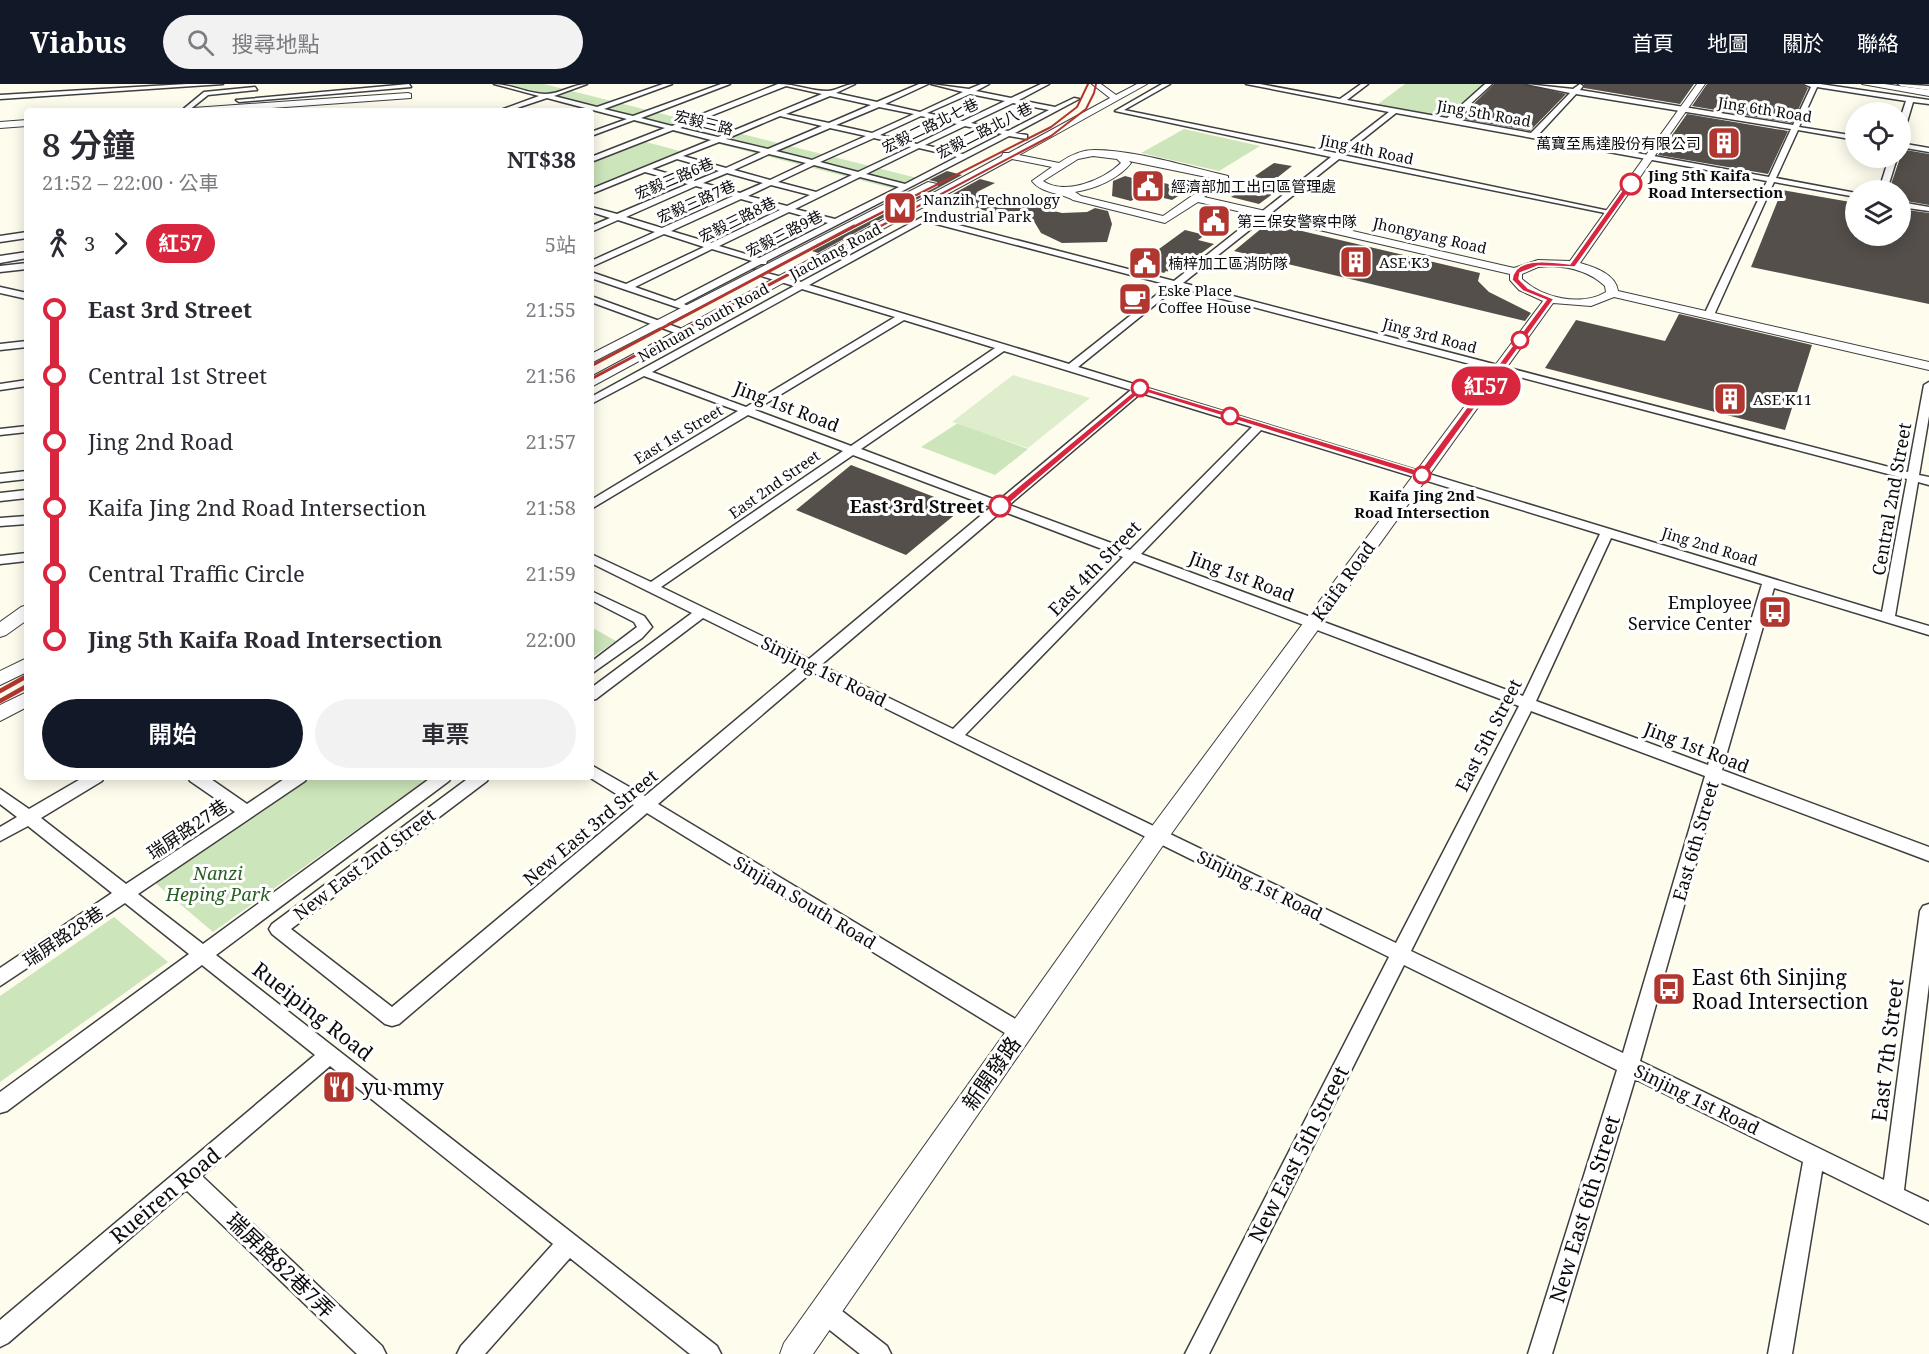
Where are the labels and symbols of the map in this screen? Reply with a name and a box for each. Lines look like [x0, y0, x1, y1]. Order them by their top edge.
street label: Jing 6th Road [1716, 92, 1814, 126]
street label: 宏毅二路北七巷 [878, 93, 982, 157]
street label: Jing 5th Road [1434, 95, 1533, 131]
street label: 宏毅二路北八巷 [933, 97, 1035, 163]
street label: 宏毅三路 [672, 105, 736, 139]
building icon: 萬寶至馬達股份有限公司 [1706, 125, 1742, 161]
street label: Jing 4th Road [1317, 129, 1416, 169]
place label: 萬寶至馬達股份有限公司 [1536, 133, 1701, 153]
street label: 宏毅三路6巷 [632, 153, 716, 203]
place label: Jing 5th Kaifa Road Intersection [1647, 165, 1783, 202]
public building icon: 經濟部加工出口區管理處 [1130, 168, 1166, 204]
marker: Jing 5th Kaifa Road Intersection [1620, 173, 1642, 195]
street label: 宏毅三路7巷 [654, 175, 738, 227]
place label: 經濟部加工出口區管理處 [1171, 176, 1336, 196]
place label: Nanzih Technology Industrial Park [923, 189, 1061, 226]
metro station icon: Nanzih Technology Industrial Park [882, 190, 918, 226]
street label: 宏毅三路8巷 [695, 192, 779, 246]
public building icon: 第三保安警察中隊 [1196, 203, 1232, 239]
street label: 宏毅三路9巷 [742, 205, 826, 261]
place label: 第三保安警察中隊 [1237, 211, 1357, 231]
street label: Jhongyang Road [1370, 212, 1489, 258]
street label: Jiachang Road [785, 218, 885, 284]
building icon: ASE K3 [1338, 244, 1374, 280]
public building icon: 楠梓加工區消防隊 [1127, 245, 1163, 281]
place label: ASE K3 [1379, 252, 1430, 272]
place label: 楠梓加工區消防隊 [1168, 253, 1288, 273]
street label: Neihuan South Road [634, 278, 772, 366]
place label: Eske Place Coffee House [1158, 280, 1251, 317]
cafe icon: Eske Place Coffee House [1117, 281, 1153, 317]
street label: Jing 3rd Road [1380, 313, 1479, 357]
unlabelled marker [1511, 331, 1529, 349]
line badge: 紅57 [1452, 366, 1520, 406]
street label: Jing 1st Road [730, 375, 843, 437]
unlabelled marker [1131, 379, 1149, 397]
building icon: ASE K11 [1712, 381, 1748, 417]
place label: ASE K11 [1753, 389, 1812, 409]
street label: East 1st Street [630, 400, 726, 468]
unlabelled marker [1221, 407, 1239, 425]
street label: Central 2nd Street [1866, 421, 1916, 577]
street label: East 2nd Street [725, 445, 823, 523]
marker: Kaifa Jing 2nd Road Intersection [1413, 466, 1431, 484]
place label: Kaifa Jing 2nd Road Intersection [1354, 485, 1490, 522]
place label: East 3rd Street [850, 494, 984, 518]
marker: East 3rd Street [989, 495, 1011, 517]
street label: East 4th Street [1043, 515, 1145, 621]
street label: Jing 2nd Road [1659, 522, 1760, 570]
street label: Kaifa Road [1306, 536, 1380, 626]
street label: Jing 1st Road [1185, 545, 1298, 607]
place label: Employee Service Center [1628, 590, 1753, 635]
bus stop icon: Employee Service Center [1757, 594, 1793, 630]
street label: Sinjing 1st Road [757, 630, 891, 712]
street label: East 5th Street [1449, 675, 1527, 795]
street label: Jing 1st Road [1640, 716, 1753, 778]
street label: New East 3rd Street [518, 764, 662, 890]
street label: East 6th Street [1666, 778, 1724, 904]
street label: 瑞屏路27巷 [142, 793, 232, 865]
street label: New East 2nd Street [288, 803, 440, 925]
street label: Sinjing 1st Road [1193, 844, 1327, 926]
street label: Sinjian South Road [729, 850, 881, 954]
park label: Nanzi Heping Park [165, 861, 271, 906]
street label: 瑞屏路28巷 [18, 900, 108, 972]
street label: Rueiping Road [247, 955, 379, 1067]
place label: East 6th Sinjing Road Intersection [1692, 963, 1869, 1015]
bus stop icon: East 6th Sinjing Road Intersection [1651, 971, 1687, 1007]
street label: East 7th Street [1864, 977, 1910, 1123]
street label: 新開發路 [955, 1031, 1027, 1115]
street label: Sinjing 1st Road [1630, 1058, 1764, 1140]
street label: New East 5th Street [1241, 1061, 1355, 1247]
restaurant icon: yu mmy [321, 1069, 357, 1105]
place label: yu mmy [362, 1073, 444, 1101]
street label: New East 6th Street [1542, 1112, 1626, 1306]
street label: Rueiren Road [104, 1141, 226, 1249]
street label: 瑞屏路82巷7弄 [221, 1206, 341, 1324]

